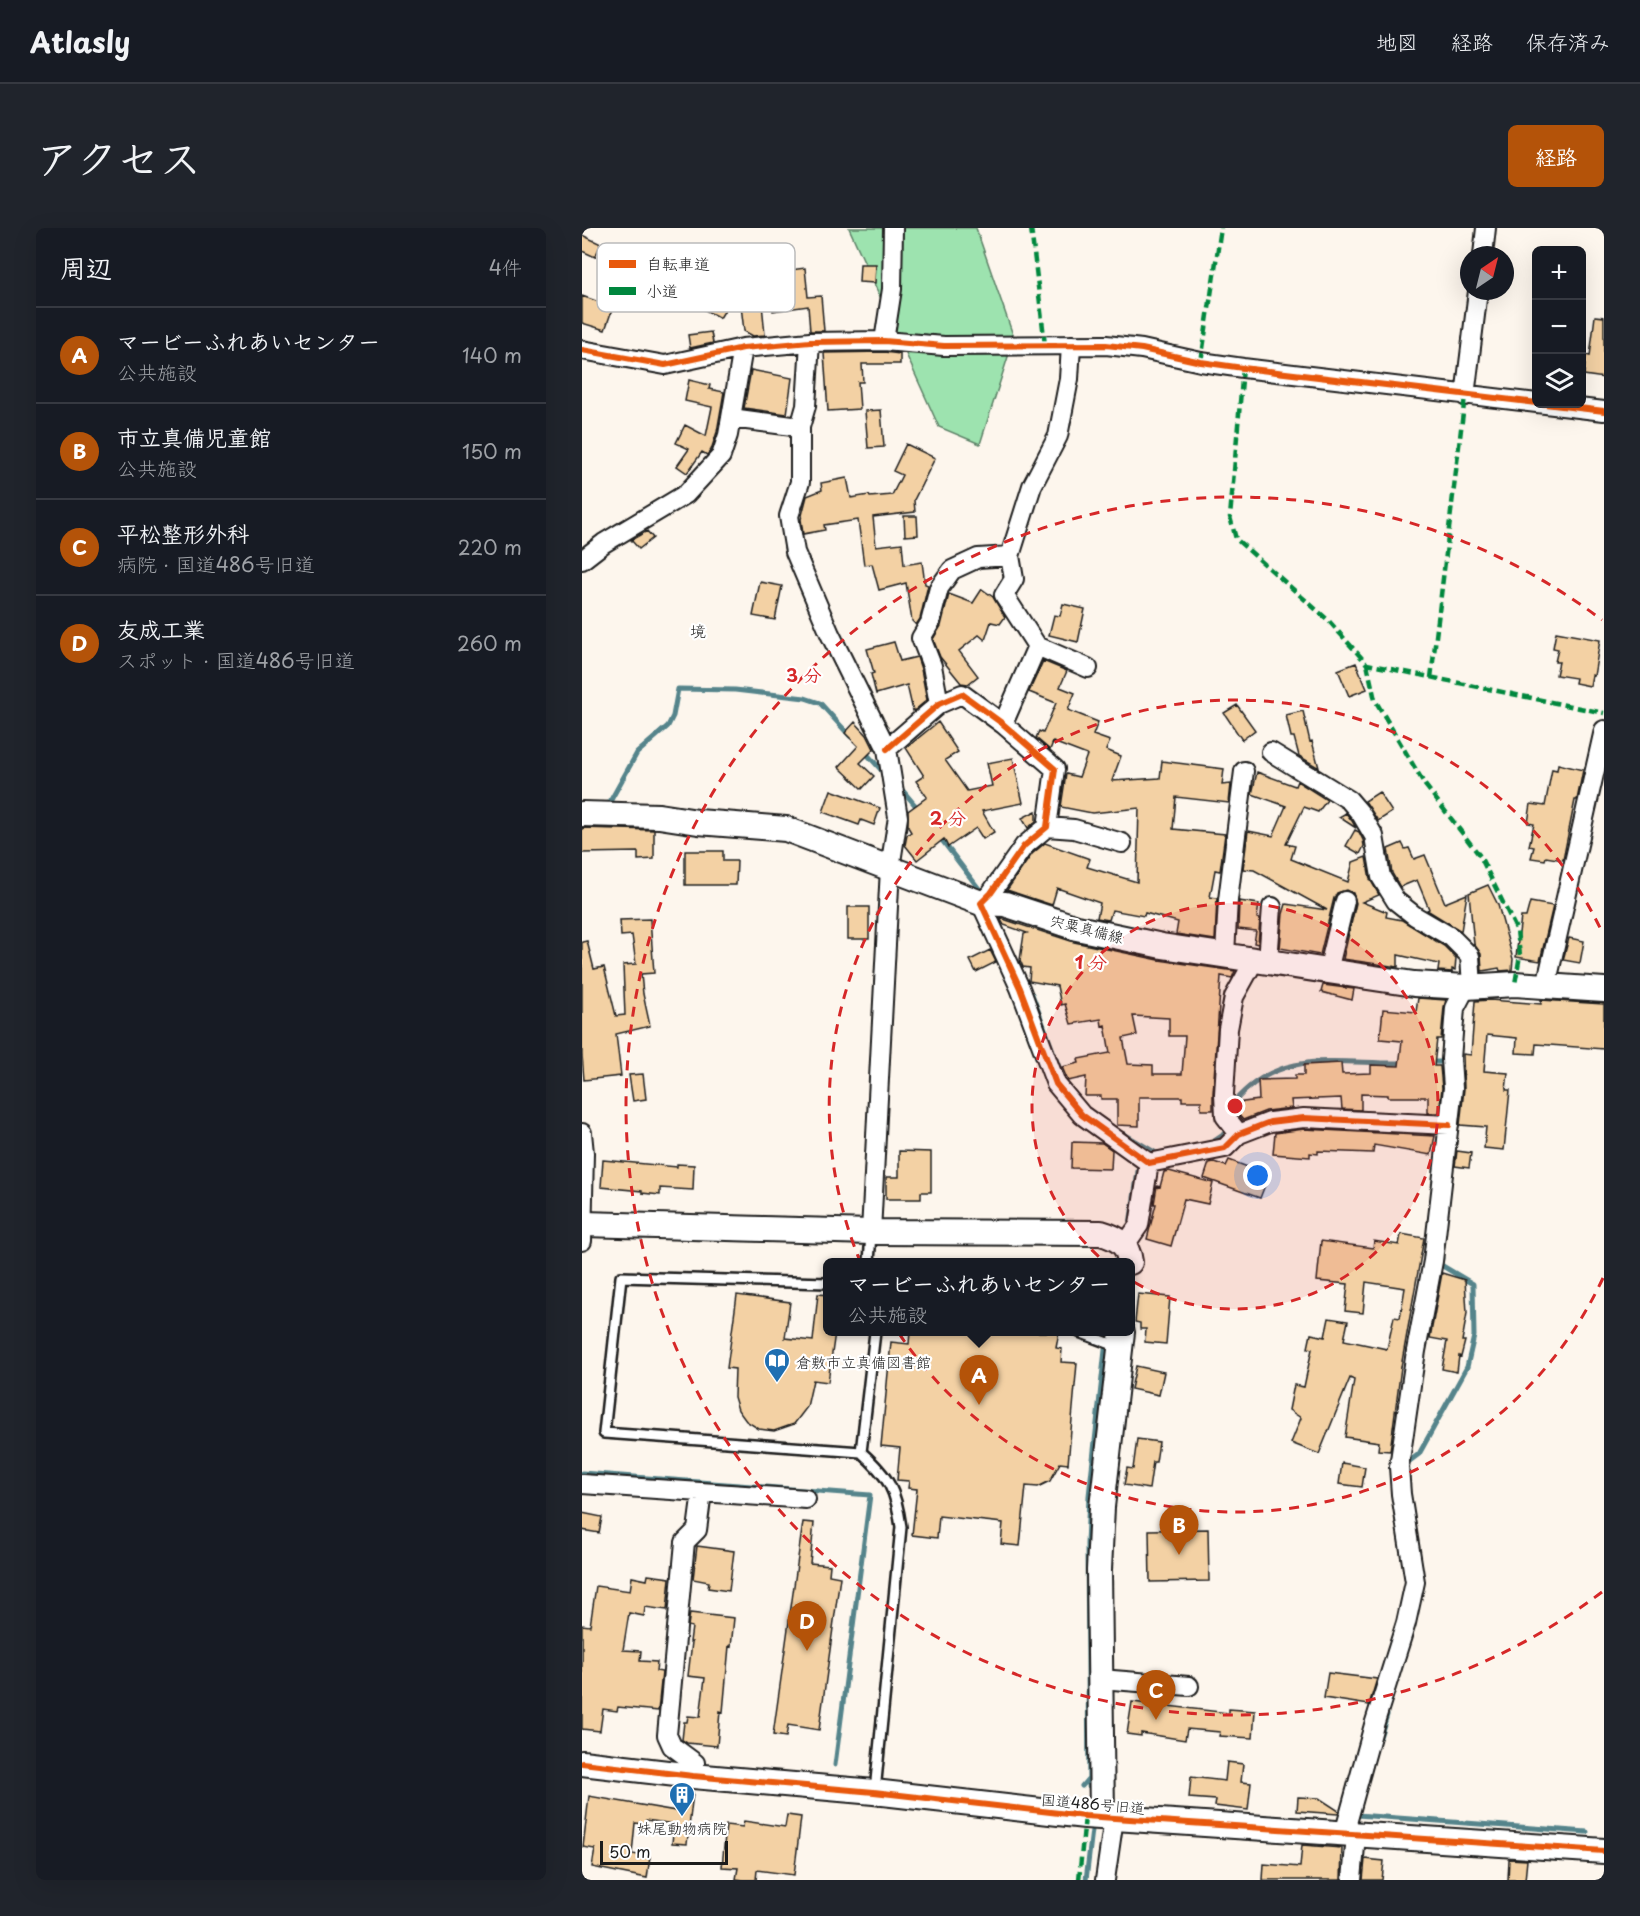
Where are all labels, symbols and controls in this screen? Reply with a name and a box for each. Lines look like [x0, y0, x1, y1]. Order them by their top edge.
text: Atlasly [30, 20, 130, 63]
text: 地図 [1376, 25, 1418, 57]
text: 経路 [1451, 25, 1493, 57]
text: 保存済み [1526, 25, 1610, 57]
text: アクセス [36, 125, 201, 188]
button: 経路 [1508, 125, 1604, 187]
legend [597, 243, 795, 312]
north arrow [1460, 246, 1514, 300]
map controls [1532, 246, 1586, 408]
button: + [1532, 246, 1586, 300]
text: 周辺 [60, 248, 112, 287]
text: 自転車道 [646, 251, 710, 275]
text: 4件 [489, 252, 522, 282]
text: 小道 [646, 278, 678, 302]
button: − [1532, 300, 1586, 354]
text: マービーふれあいセンター [117, 324, 380, 357]
text: A [72, 340, 87, 370]
text: 140 m [462, 340, 522, 370]
button: layers [1532, 354, 1586, 408]
text: 公共施設 [117, 357, 197, 387]
text: 市立真備児童館 [117, 420, 271, 453]
text: B [73, 436, 86, 466]
text: 150 m [462, 436, 522, 466]
text: 公共施設 [117, 453, 197, 483]
text: 平松整形外科 [117, 516, 249, 549]
text: C [72, 532, 87, 562]
text: 220 m [458, 532, 522, 562]
text: 病院 · 国道486号旧道 [117, 549, 315, 579]
text: 友成工業 [117, 612, 205, 645]
district label: 境 [690, 618, 706, 642]
text: D [72, 628, 87, 658]
text: 260 m [457, 628, 522, 658]
text: スポット · 国道486号旧道 [117, 645, 355, 675]
text: 3 分 [786, 661, 822, 688]
text: 2 分 [930, 804, 966, 831]
street label: 宍粟真備線 [1048, 908, 1126, 948]
text: 1 分 [1075, 948, 1107, 975]
centre of rings [1225, 1096, 1245, 1116]
your location [1243, 1161, 1272, 1190]
popup [823, 1258, 1135, 1336]
text: マービーふれあいセンター [847, 1266, 1111, 1299]
text: 公共施設 [847, 1299, 927, 1329]
library icon: 倉敷市立真備図書館 [762, 1346, 792, 1384]
place label: 倉敷市立真備図書館 [796, 1350, 931, 1373]
pin: A [960, 1356, 998, 1405]
pin: B [1160, 1506, 1198, 1555]
pin: D [788, 1602, 826, 1651]
pin: C [1136, 1670, 1176, 1720]
building icon: 妹尾動物病院 [667, 1780, 697, 1818]
street label: 国道486号旧道 [1040, 1787, 1146, 1819]
place label: 妹尾動物病院 [637, 1816, 727, 1839]
scale bar [600, 1838, 728, 1866]
text: 50 m [609, 1839, 650, 1863]

